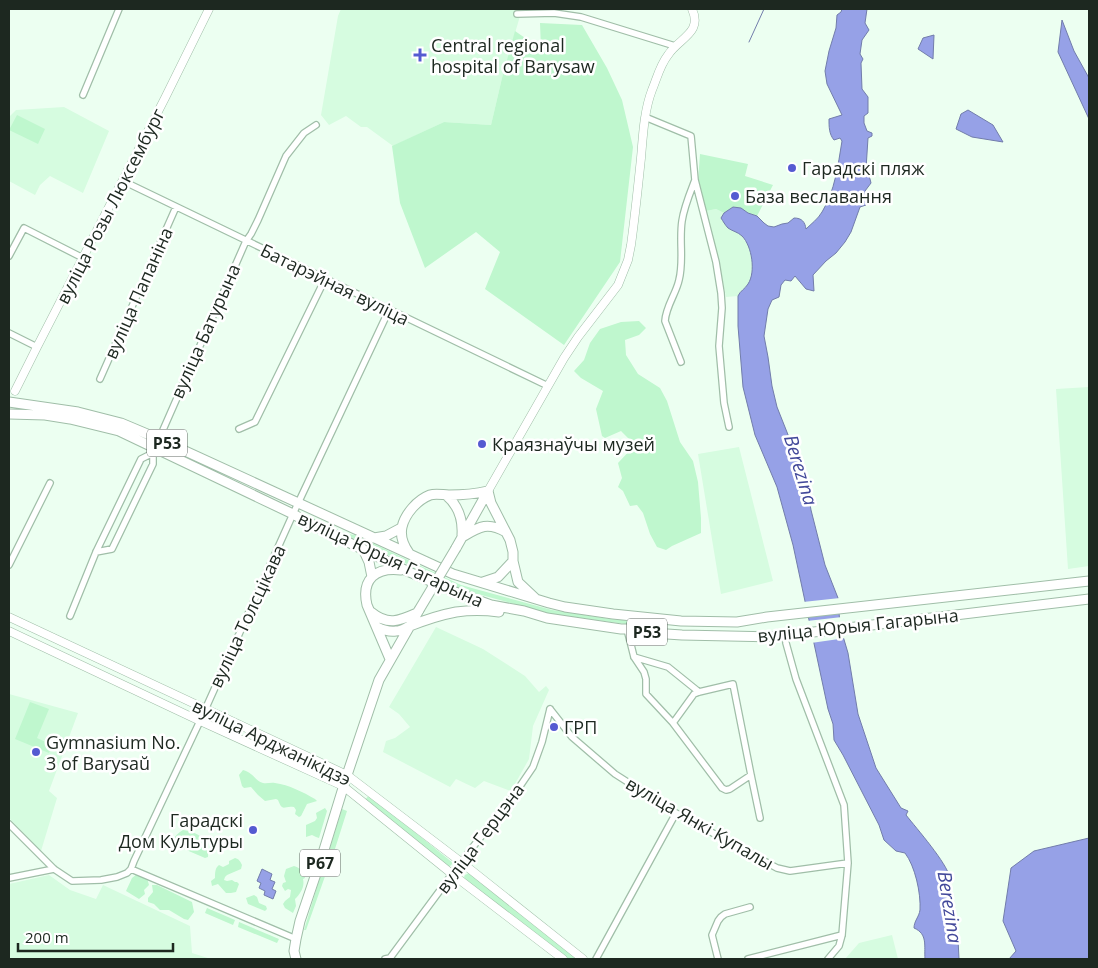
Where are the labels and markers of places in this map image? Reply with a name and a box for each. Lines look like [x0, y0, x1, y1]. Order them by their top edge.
place label: Central regional hospital of Barysaw [431, 33, 595, 78]
marker: Central regional hospital of Barysaw [413, 48, 427, 62]
place label: Гарадскі пляж [802, 156, 925, 180]
marker: Гарадскі пляж [786, 162, 798, 174]
place label: База веславання [745, 184, 892, 208]
marker: База веславання [729, 190, 741, 202]
place label: Краязнаўчы музей [492, 432, 655, 456]
marker: Краязнаўчы музей [476, 438, 488, 450]
place label: ГРП [564, 715, 597, 739]
marker: ГРП [548, 721, 560, 733]
place label: Gymnasium No. 3 of Barysaŭ [46, 730, 180, 775]
marker: Gymnasium No. 3 of Barysaŭ [30, 746, 42, 758]
place label: Гарадскі Дом Культуры [119, 808, 243, 853]
marker: Гарадскі Дом Культуры [247, 824, 259, 836]

